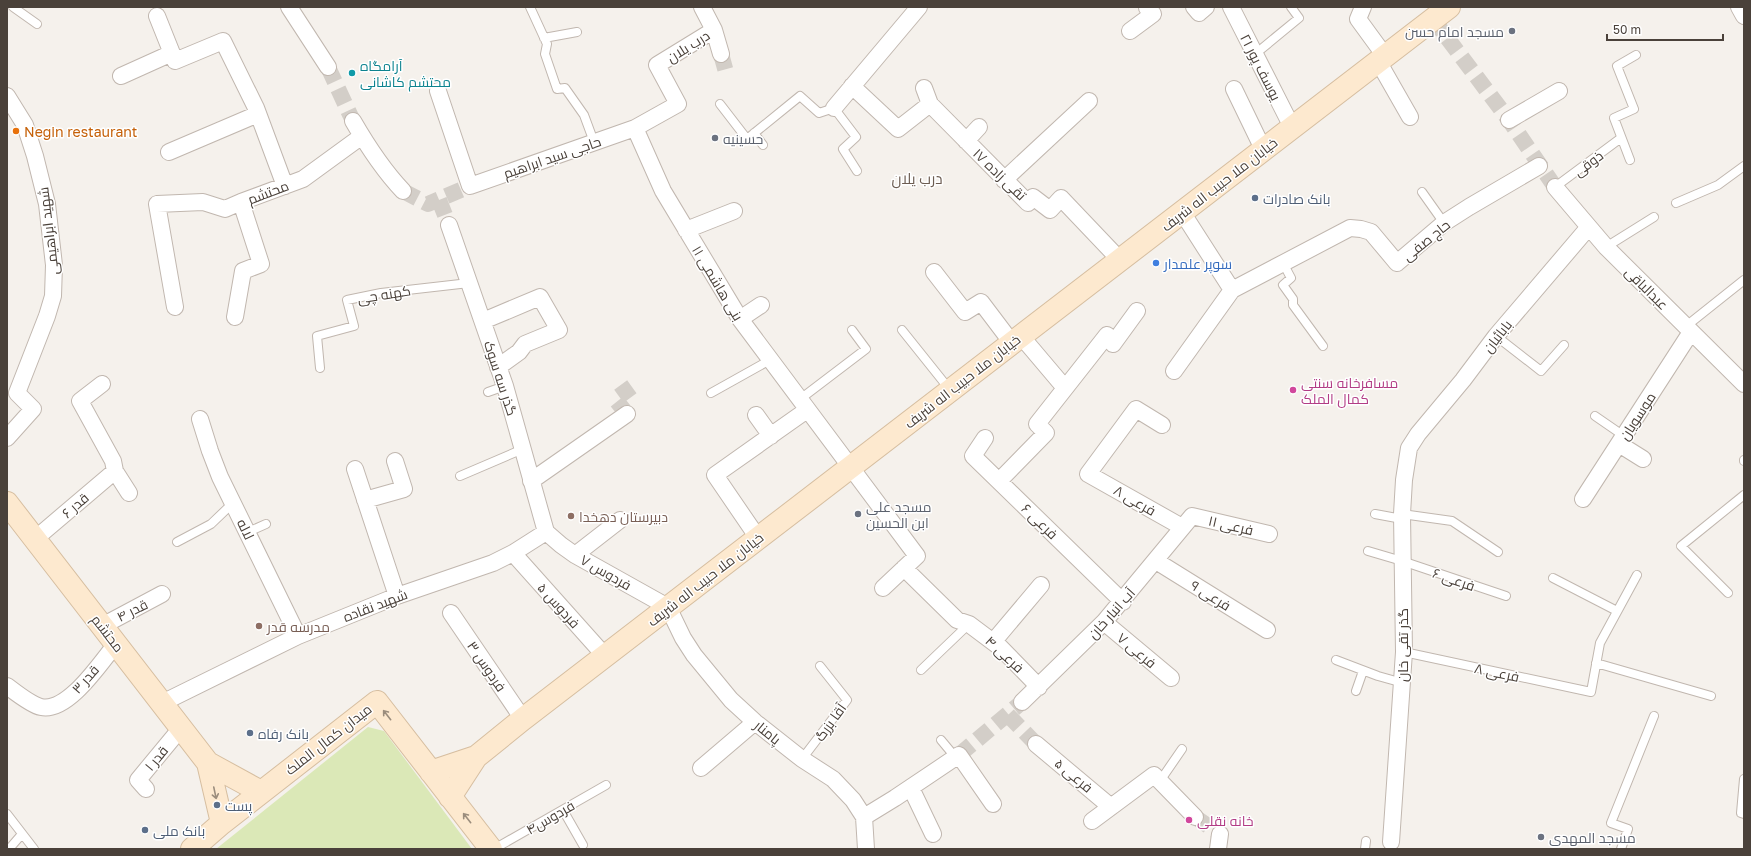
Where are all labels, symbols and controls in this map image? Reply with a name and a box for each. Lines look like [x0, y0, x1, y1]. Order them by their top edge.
scale bar [1607, 16, 1723, 42]
text: 50 m [1613, 22, 1641, 37]
place label: مسجد امام حسن [1405, 23, 1504, 42]
street label: درب یلان [663, 26, 713, 66]
marker: مسجد امام حسن [1507, 26, 1517, 36]
street label: یوسف پور ۲۱ [1235, 31, 1285, 104]
place label: آرامگاه محتشم کاشانی [360, 57, 451, 92]
marker: آرامگاه محتشم کاشانی [347, 68, 357, 78]
place label: Negin restaurant [24, 123, 137, 140]
marker: Negin restaurant [11, 126, 21, 136]
place label: حسینیه [723, 130, 763, 147]
street label: حاجی سید ابراهیم [501, 132, 604, 184]
marker: حسینیه [710, 133, 720, 143]
street label: خیابان ملا حبیب اله شریف [1158, 133, 1280, 235]
street label: تقی زاده ۱۷ [970, 144, 1030, 204]
street label: ذوقی [1570, 146, 1606, 180]
district label: درب یلان [892, 169, 942, 189]
street label: محتشم [245, 176, 292, 209]
street label: شهید ابراهیمی [34, 186, 62, 276]
place label: بانک صادرات [1263, 190, 1330, 207]
marker: بانک صادرات [1250, 193, 1260, 203]
street label: حاج صفی [1399, 216, 1454, 265]
street label: بنی هاشمی ۱۱ [689, 242, 747, 324]
place label: سوپر علمدار [1163, 255, 1232, 274]
marker: سوپر علمدار [1151, 258, 1161, 268]
street label: عبدالباقی [1622, 263, 1672, 313]
street label: کهنه چی [356, 281, 412, 309]
street label: بابائیان [1479, 316, 1515, 356]
street label: خیابان ملا حبیب اله شریف [901, 330, 1023, 432]
street label: گذر سه سوک [481, 338, 521, 418]
place label: مسافرخانه سنتی کمال الملک [1301, 374, 1398, 408]
marker: مسافرخانه سنتی کمال الملک [1288, 385, 1298, 395]
street label: موسویان [1615, 389, 1659, 443]
street label: فرعی ۸ [1111, 481, 1159, 519]
street label: قدر ۶ [58, 489, 92, 521]
place label: مسجد علی ابن الحسین [866, 498, 931, 531]
street label: فرعی ۶ [1018, 500, 1062, 542]
place label: دبیرستان دهخدا [579, 508, 668, 525]
marker: مسجد علی ابن الحسین [853, 509, 863, 519]
marker: دبیرستان دهخدا [566, 511, 576, 521]
street label: فرعی ۱۱ [1207, 512, 1255, 538]
street label: لاله [234, 516, 258, 542]
street label: خیابان ملا حبیب اله شریف [644, 528, 766, 630]
street label: فردوس ۷ [577, 551, 635, 593]
street label: فرعی ۶ [1431, 564, 1477, 594]
street label: فرعی ۹ [1188, 576, 1234, 614]
street label: فردوس ۵ [534, 579, 584, 631]
street label: آب انبار خان [1084, 584, 1138, 642]
street label: شهید نقاده [340, 585, 410, 625]
street label: قدر ۴ [114, 595, 150, 625]
street label: گذر تقی خان [1394, 608, 1411, 682]
street label: محتشم [87, 611, 128, 656]
place label: مدرسه قدر [266, 618, 330, 635]
marker: مدرسه قدر [254, 621, 264, 631]
street label: فرعی ۷ [1114, 629, 1160, 671]
street label: فرعی ۴ [982, 632, 1028, 676]
street label: فردوس ۳ [464, 638, 510, 694]
street label: فرعی ۸ [1473, 659, 1521, 685]
street label: قدر ۳ [68, 661, 102, 697]
street label: میدان کمال الملک [281, 700, 375, 779]
street label: آقا بزرگ [811, 700, 849, 744]
one-way arrow [383, 710, 392, 721]
street label: پامنار [749, 716, 785, 749]
place label: بانک رفاه [258, 725, 309, 742]
marker: بانک رفاه [245, 728, 255, 738]
street label: قدر ۱ [141, 742, 171, 774]
street label: فرعی ۵ [1051, 754, 1097, 796]
one-way arrow [211, 786, 219, 799]
street label: فردوس۴ [523, 796, 577, 838]
place label: پست [225, 797, 252, 816]
marker: پست [212, 800, 222, 810]
place label: خانه نقلی [1197, 812, 1254, 829]
one-way arrow [462, 813, 471, 824]
marker: خانه نقلی [1184, 815, 1194, 825]
place label: بانک ملی [153, 822, 205, 839]
marker: بانک ملی [140, 825, 150, 835]
place label: مسجد المهدی [1549, 829, 1636, 846]
marker: مسجد المهدی [1536, 832, 1546, 842]

